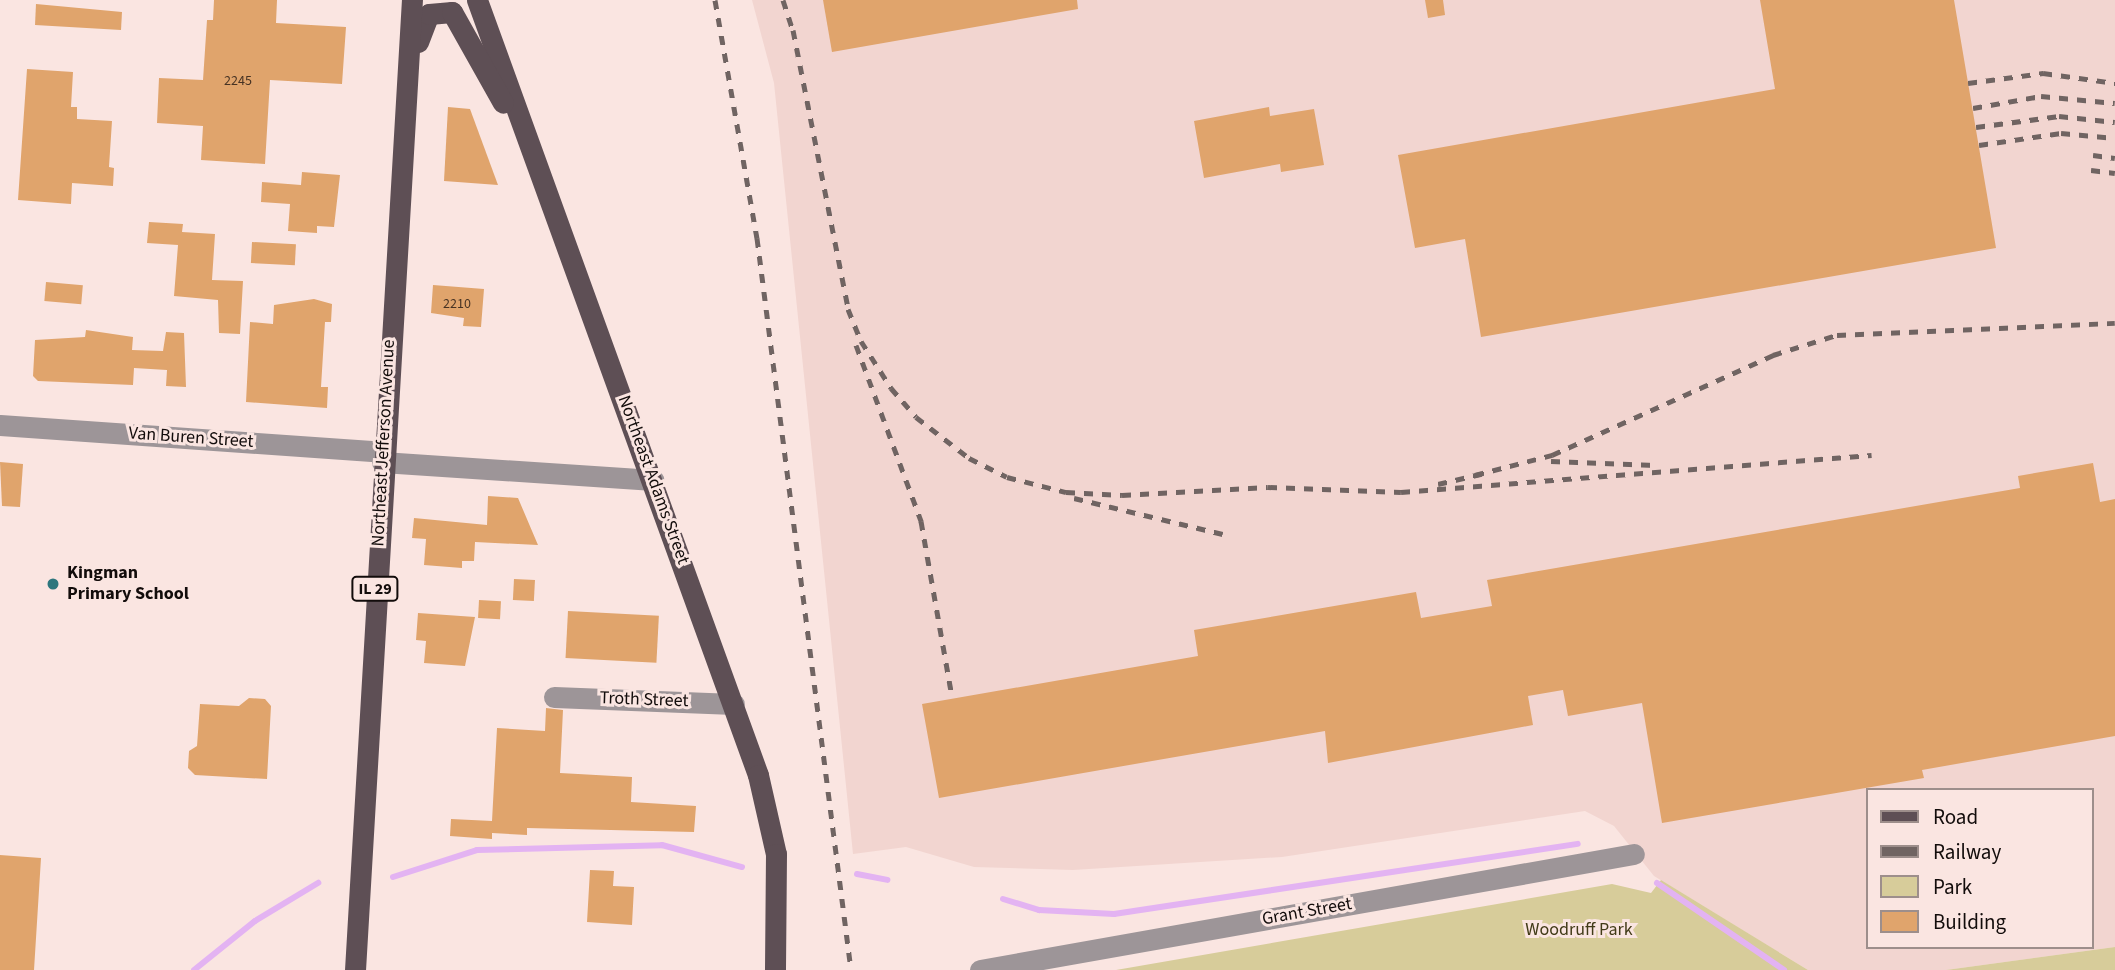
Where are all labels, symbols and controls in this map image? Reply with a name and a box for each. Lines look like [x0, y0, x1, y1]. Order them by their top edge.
house number: 2245 [224, 73, 252, 89]
house number: 2210 [443, 296, 471, 312]
street label: Northeast Jefferson Avenue [368, 339, 400, 547]
street label: Northeast Adams Street [612, 393, 694, 567]
street label: Van Buren Street [128, 423, 254, 453]
place label: Kingman Primary School [67, 563, 189, 606]
marker: Kingman Primary School [45, 576, 61, 592]
road number: IL 29 [350, 576, 400, 602]
street label: Troth Street [599, 688, 689, 712]
legend [1867, 788, 2094, 949]
text: Road [1933, 802, 1978, 832]
text: Railway [1933, 837, 2001, 867]
text: Park [1933, 872, 1972, 902]
street label: Grant Street [1261, 893, 1353, 931]
text: Building [1933, 907, 2006, 937]
park label: Woodruff Park [1525, 919, 1633, 941]

